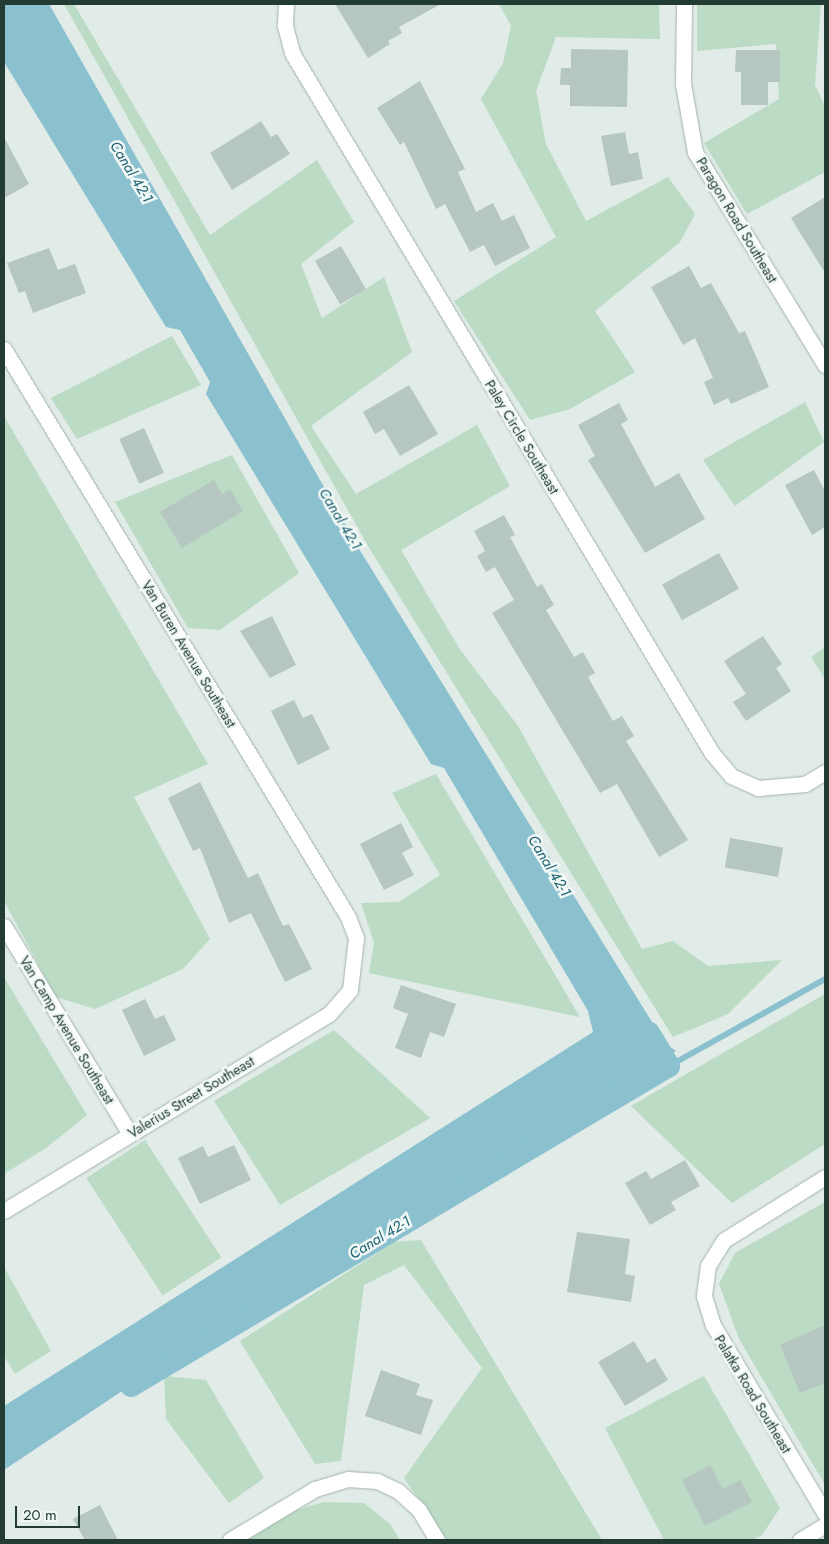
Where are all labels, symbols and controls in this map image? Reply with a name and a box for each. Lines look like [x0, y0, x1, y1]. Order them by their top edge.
water label: Canal 42-1 [106, 138, 156, 206]
street label: Paragon Road Southeast [693, 154, 781, 286]
street label: Paley Circle Southeast [481, 377, 563, 497]
water label: Canal 42-1 [315, 485, 365, 553]
street label: Van Buren Avenue Southeast [138, 577, 240, 731]
water label: Canal 42-1 [524, 832, 574, 900]
street label: Van Camp Avenue Southeast [16, 953, 118, 1107]
street label: Valerius Street Southeast [125, 1053, 257, 1141]
water label: Canal 42-1 [346, 1213, 414, 1263]
street label: Palatka Road Southeast [711, 1332, 795, 1456]
scale bar [18, 1496, 82, 1528]
text: 20 m [23, 1504, 57, 1526]

